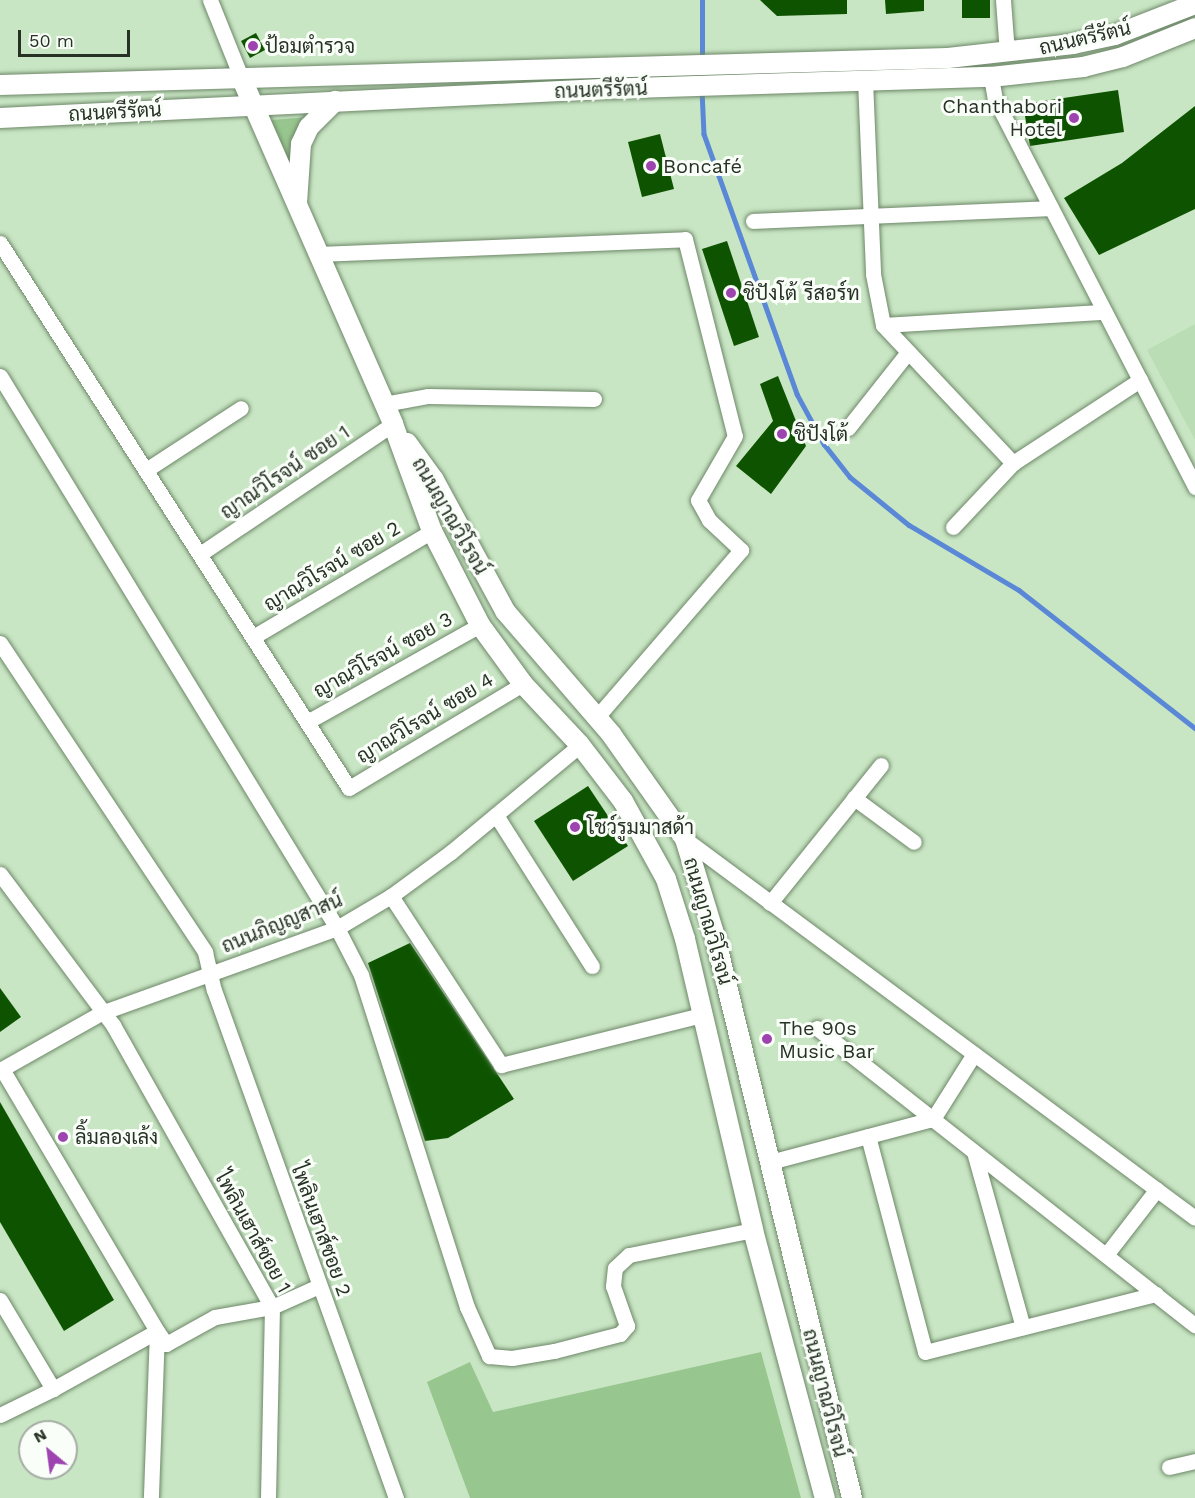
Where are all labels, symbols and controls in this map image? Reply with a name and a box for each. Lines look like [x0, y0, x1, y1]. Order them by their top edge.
street label: ถนนตรีรัตน์ [1037, 16, 1133, 60]
scale bar [21, 18, 134, 56]
text: 50 m [29, 30, 74, 51]
place label: ป้อมตำรวจ [265, 34, 355, 58]
marker: ป้อมตำรวจ [246, 39, 260, 53]
street label: ถนนตรีรัตน์ [554, 76, 648, 104]
place label: Chanthabori Hotel [942, 94, 1062, 141]
street label: ถนนตรีรัตน์ [68, 98, 162, 126]
marker: Chanthabori Hotel [1067, 111, 1081, 125]
place label: Boncafé [663, 154, 742, 178]
marker: Boncafé [644, 159, 658, 173]
place label: ชิปังโต้ รีสอร์ท [743, 281, 860, 305]
marker: ชิปังโต้ รีสอร์ท [724, 286, 738, 300]
street label: ญาณวิโรจน์ ซอย 1 [216, 420, 354, 524]
place label: ชิปังโต้ [794, 422, 848, 446]
marker: ชิปังโต้ [775, 427, 789, 441]
street label: ถนนญาณวิโรจน์ [407, 453, 493, 579]
street label: ญาณวิโรจน์ ซอย 2 [259, 516, 405, 616]
street label: ญาณวิโรจน์ ซอย 3 [309, 607, 457, 703]
street label: ญาณวิโรจน์ ซอย 4 [352, 668, 498, 768]
place label: โชว์รูมมาสด้า [587, 815, 694, 839]
marker: โชว์รูมมาสด้า [568, 820, 582, 834]
street label: ถนนญาณวิโรจน์ [678, 855, 738, 987]
street label: ถนนภิญญสาสน์ [218, 888, 346, 958]
place label: The 90s Music Bar [779, 1016, 875, 1063]
marker: The 90s Music Bar [760, 1032, 774, 1046]
place label: ลิ้มลองเล้ง [75, 1125, 158, 1149]
marker: ลิ้มลองเล้ง [56, 1130, 70, 1144]
street label: ไพลินเฮาส์ซอย 2 [286, 1160, 356, 1300]
street label: ไพลินเฮาส์ซอย 1 [210, 1167, 296, 1297]
street label: ถนนญาณวิโรจน์ [797, 1326, 853, 1460]
north arrow [18, 1420, 78, 1480]
text: N [30, 1424, 50, 1447]

